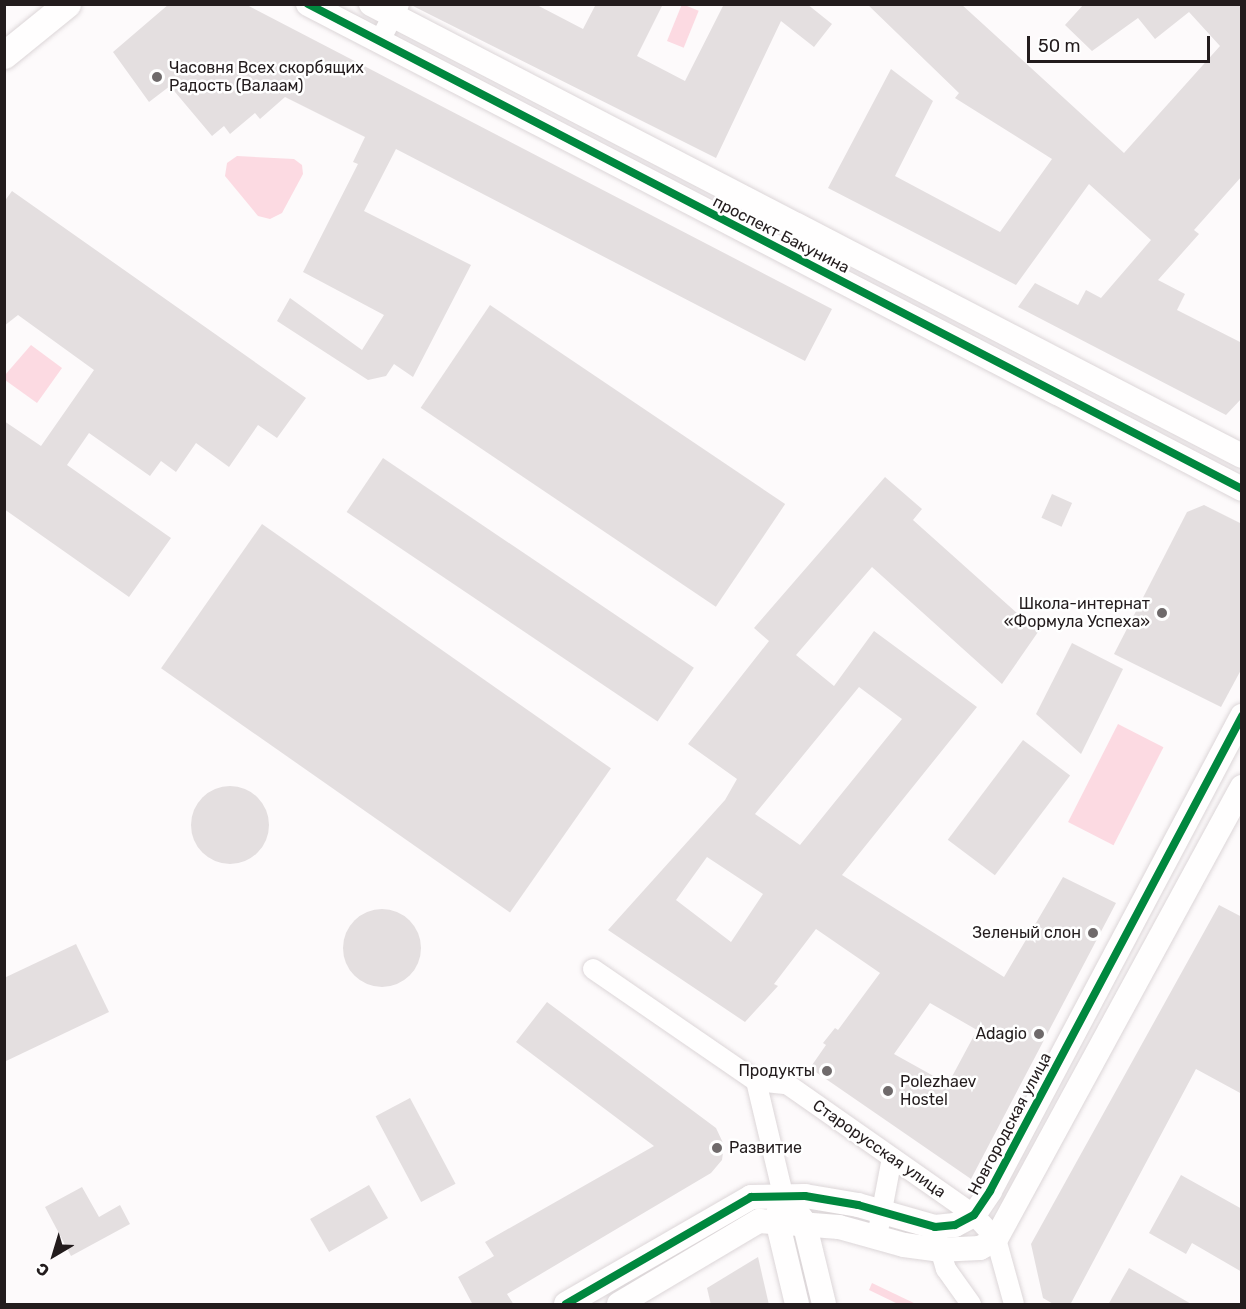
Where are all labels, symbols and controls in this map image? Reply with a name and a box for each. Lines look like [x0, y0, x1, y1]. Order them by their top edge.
scale bar [1030, 24, 1213, 62]
text: 50 m [1038, 35, 1081, 57]
place label: Часовня Всех скорбящих Радость (Валаам) [169, 58, 364, 96]
marker: Часовня Всех скорбящих Радость (Валаам) [150, 70, 164, 84]
street label: проспект Бакунина [710, 192, 852, 278]
place label: Школа-интернат «Формула Успеха» [1004, 594, 1150, 632]
marker: Школа-интернат «Формула Успеха» [1155, 606, 1169, 620]
place label: Зеленый слон [972, 923, 1081, 943]
marker: Зеленый слон [1086, 926, 1100, 940]
place label: Adagio [975, 1024, 1027, 1044]
marker: Adagio [1032, 1027, 1046, 1041]
street label: Новгородская улица [964, 1049, 1056, 1199]
place label: Продукты [738, 1061, 815, 1081]
marker: Продукты [820, 1064, 834, 1078]
place label: Polezhaev Hostel [900, 1072, 976, 1110]
marker: Polezhaev Hostel [881, 1084, 895, 1098]
street label: Старорусская улица [809, 1096, 949, 1202]
place label: Развитие [729, 1138, 802, 1158]
marker: Развитие [710, 1141, 724, 1155]
north arrow [24, 1225, 84, 1285]
text: С [32, 1259, 53, 1281]

